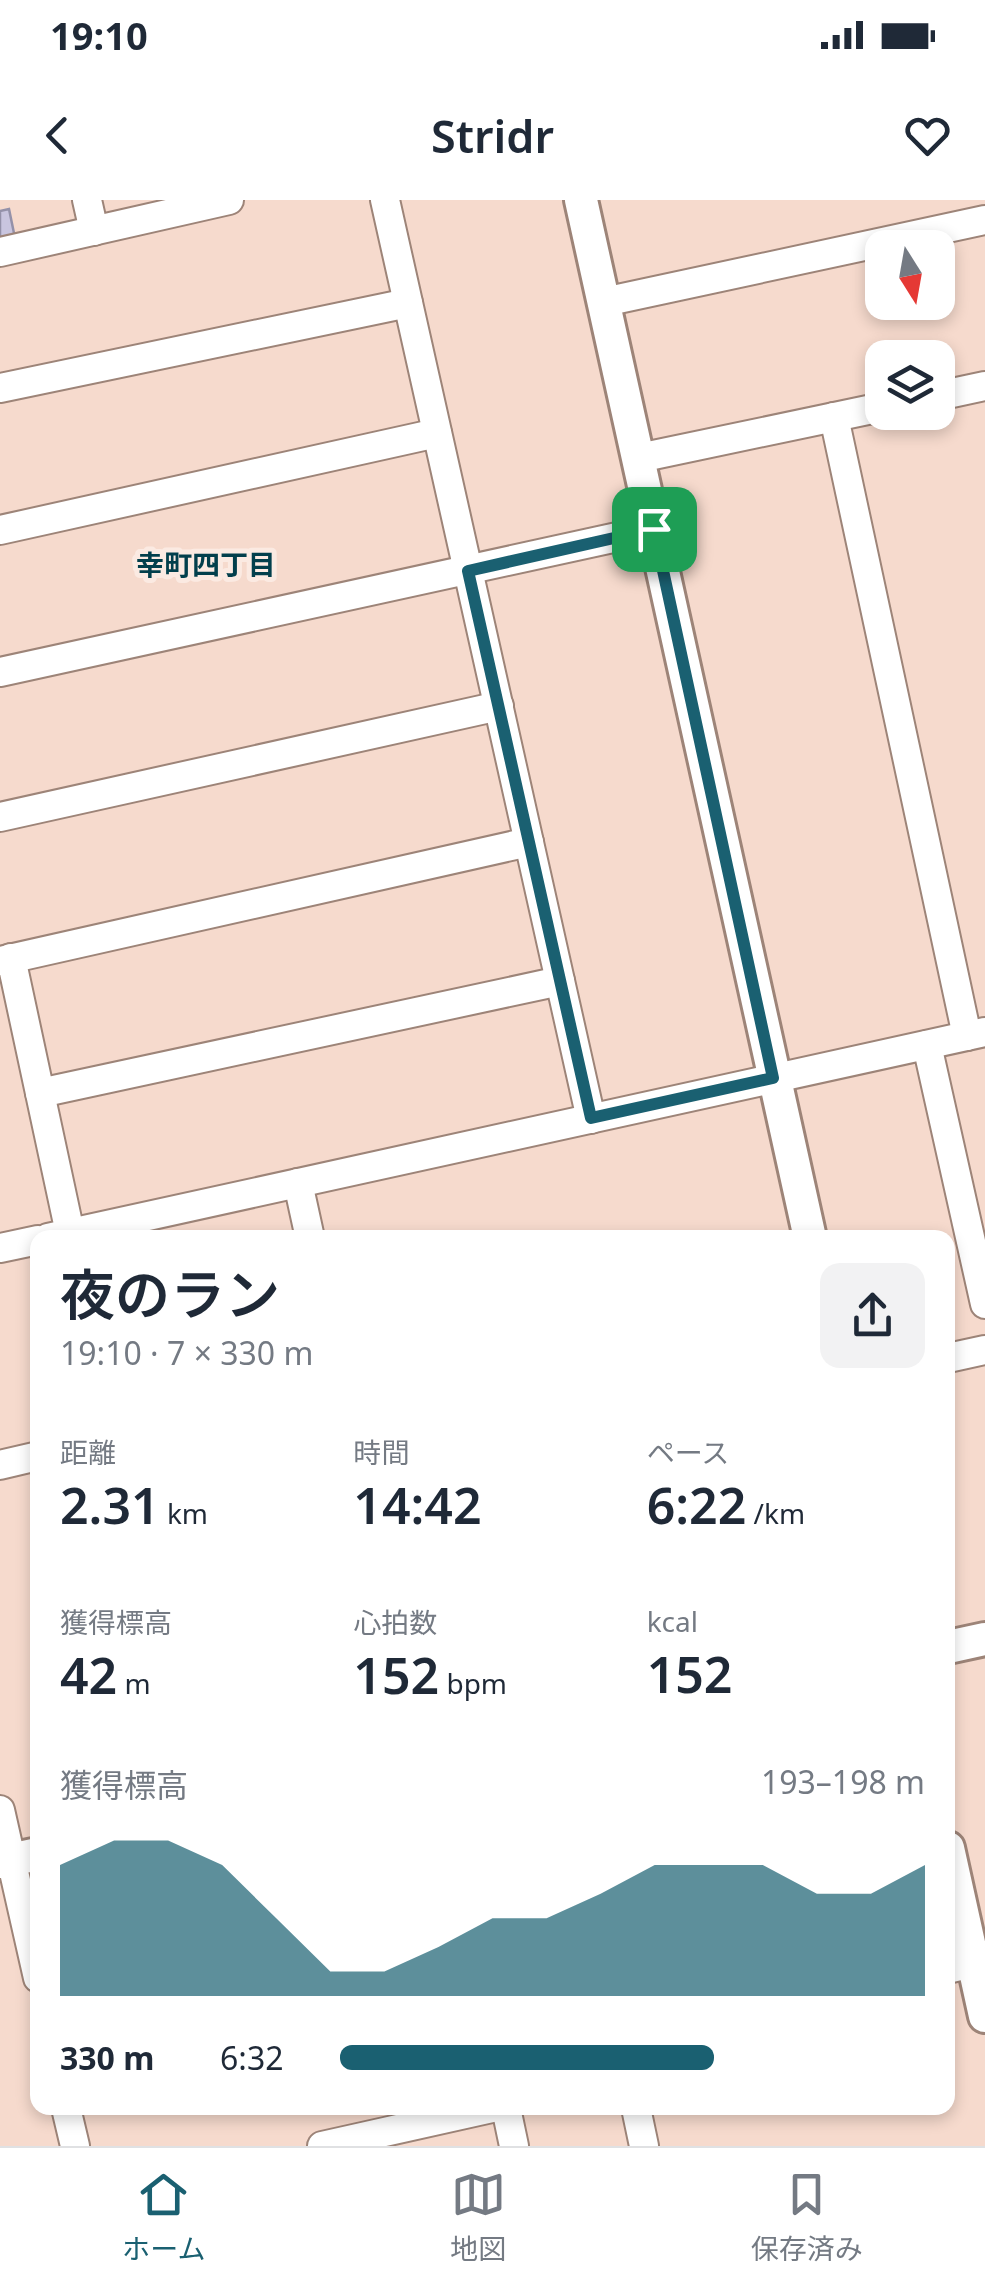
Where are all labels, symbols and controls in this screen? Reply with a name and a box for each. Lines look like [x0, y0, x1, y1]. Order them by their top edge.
text: 19:10 [50, 9, 148, 61]
text: Stridr [431, 105, 554, 166]
icon: back [30, 108, 85, 163]
icon: heart [900, 108, 955, 163]
north arrow [865, 230, 955, 320]
map controls [865, 230, 955, 430]
button: layers [865, 340, 955, 430]
pin [612, 487, 697, 572]
icon: arrive [627, 502, 682, 557]
district label: 幸町四丁目 [136, 545, 276, 583]
text: 夜のラン [60, 1256, 280, 1331]
button: share [820, 1263, 925, 1368]
text: 19:10 · 7 × 330 m [60, 1331, 313, 1374]
text: 距離 [60, 1433, 116, 1471]
text: 時間 [353, 1433, 409, 1471]
text: ペース [647, 1433, 729, 1471]
text: 2.31 [60, 1471, 160, 1539]
text: 14:42 [353, 1471, 482, 1539]
text: 6:22 [647, 1471, 746, 1539]
text: km [160, 1494, 208, 1532]
text: /km [746, 1494, 805, 1532]
text: kcal [647, 1602, 698, 1640]
text: 獲得標高 [60, 1603, 172, 1641]
text: 心拍数 [353, 1603, 437, 1641]
text: 152 [647, 1640, 732, 1708]
text: 42 [60, 1641, 117, 1709]
text: 152 [353, 1641, 439, 1709]
text: m [117, 1664, 151, 1702]
text: bpm [439, 1664, 507, 1702]
text: 193–198 m [761, 1760, 925, 1803]
text: 獲得標高 [60, 1763, 188, 1806]
text: 330 m [60, 2036, 154, 2079]
text: 6:32 [220, 2036, 284, 2079]
tab: ホーム [122, 2167, 205, 2267]
tab: 地図 [450, 2167, 506, 2267]
tab: 保存済み [751, 2167, 863, 2267]

